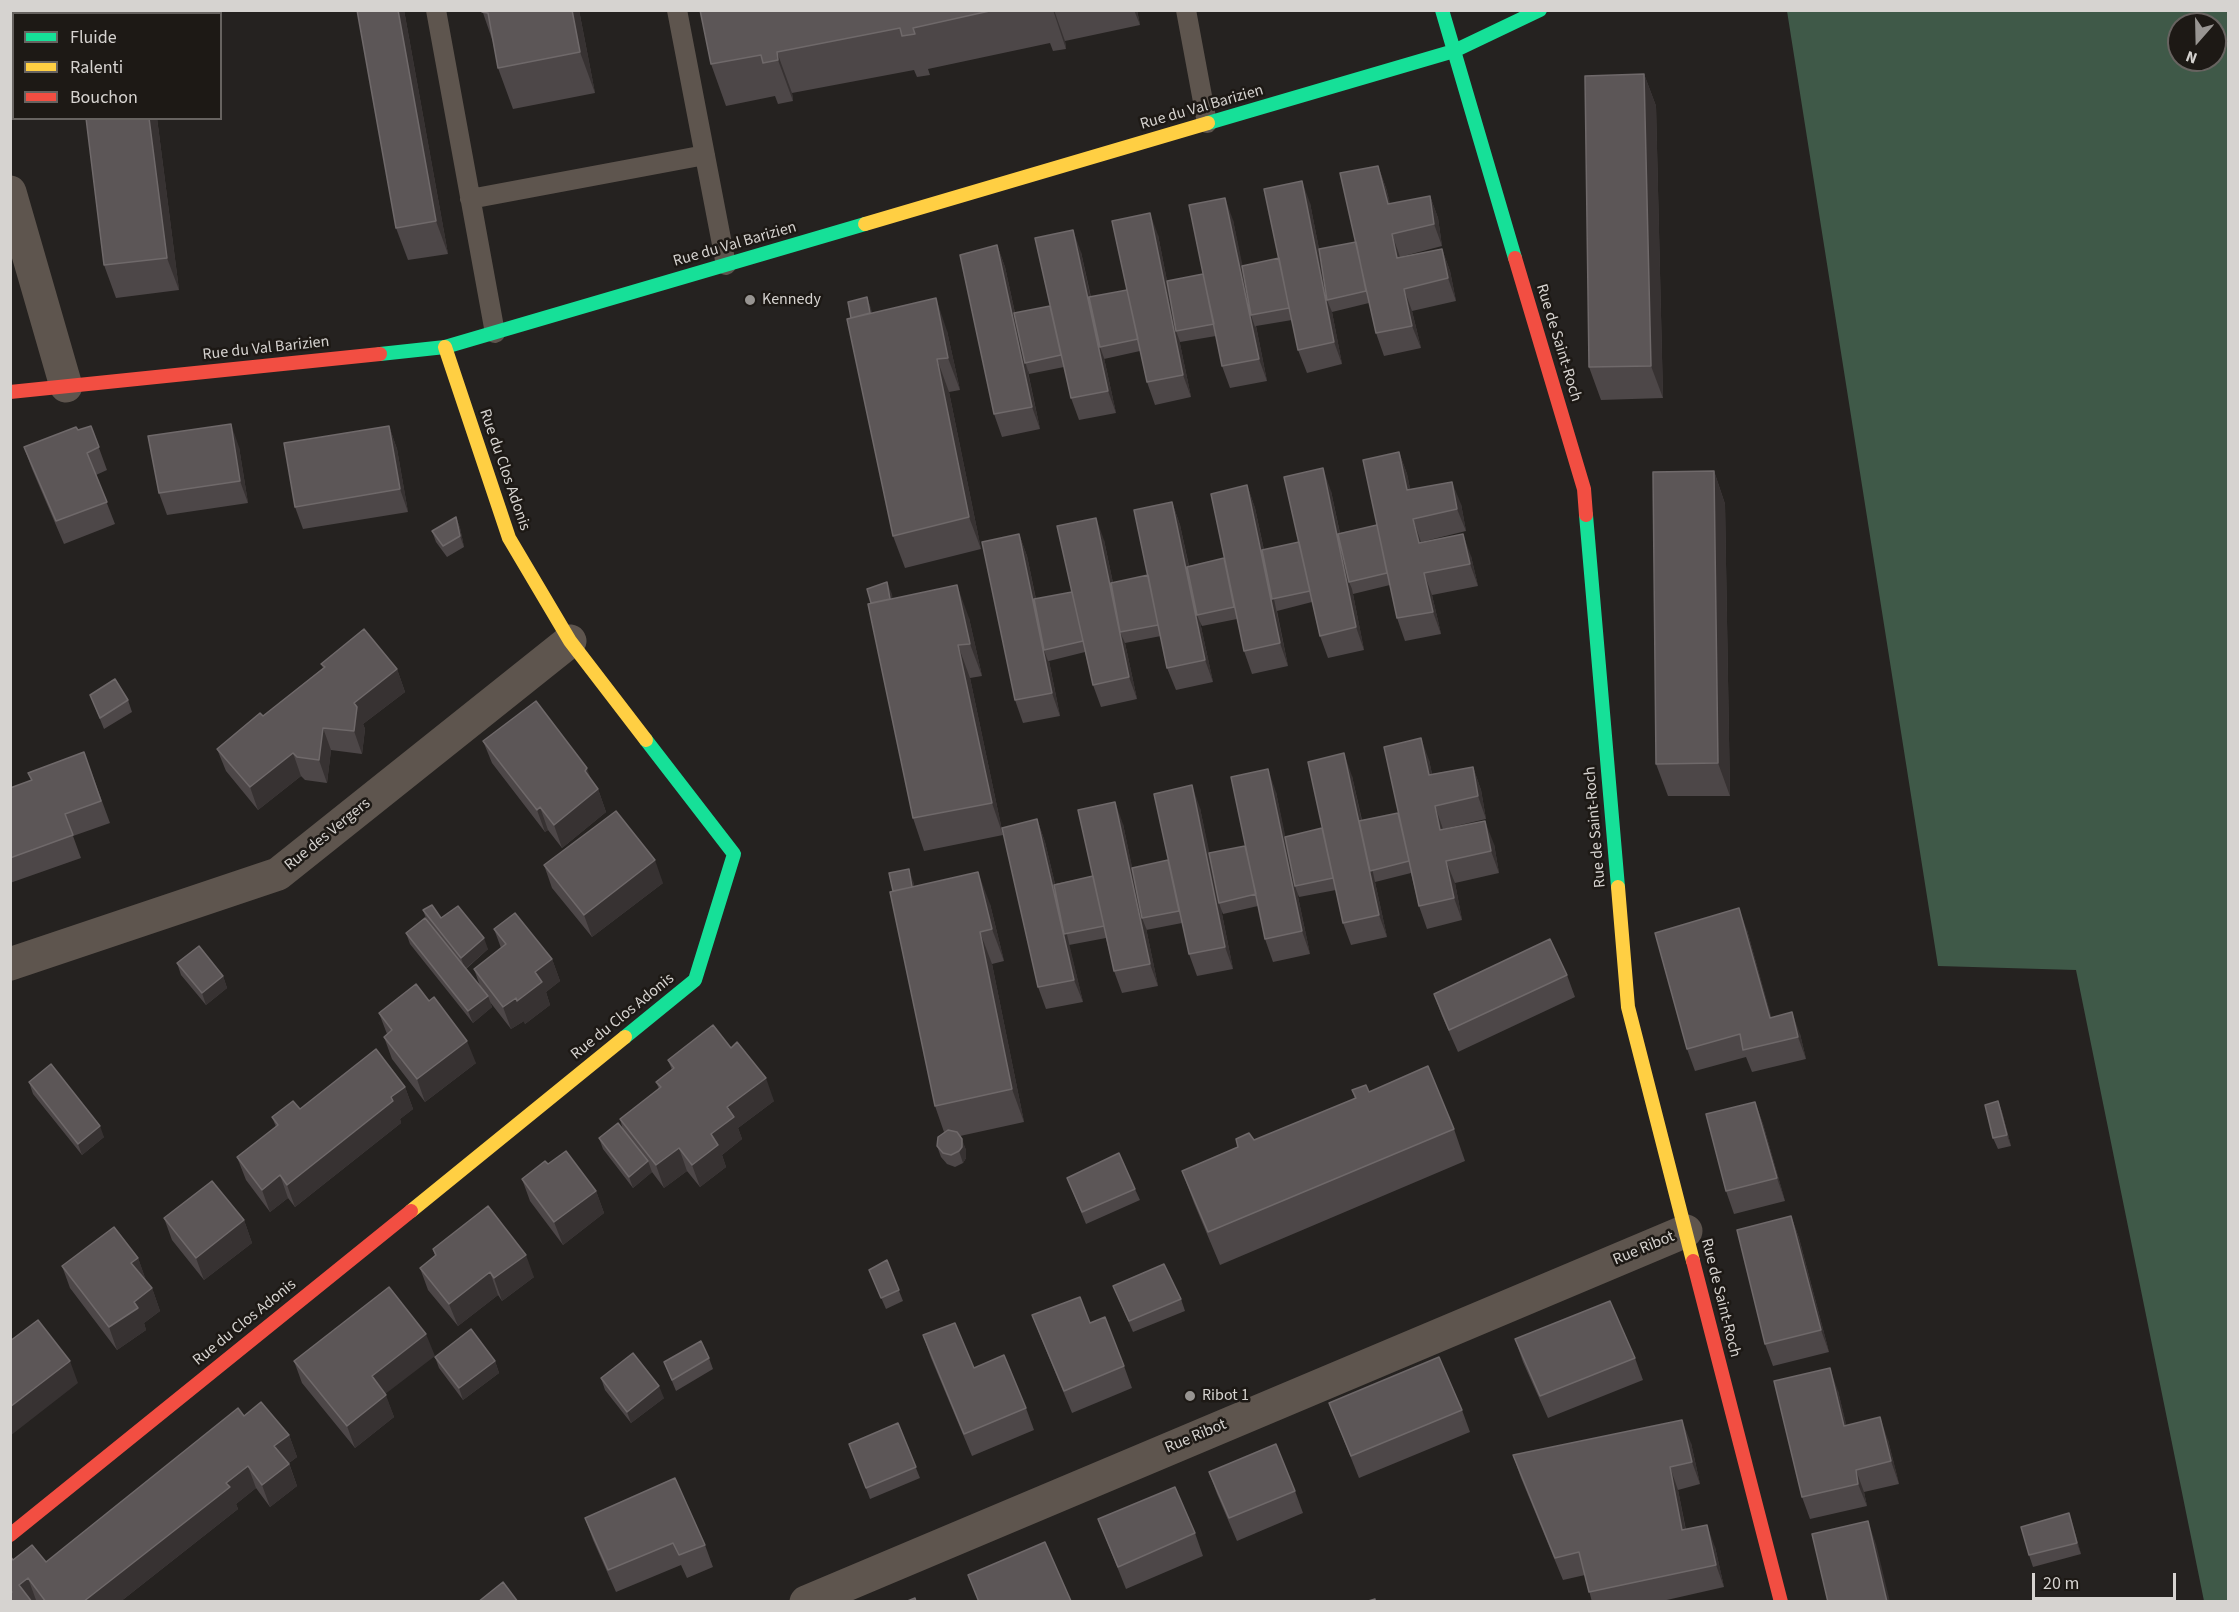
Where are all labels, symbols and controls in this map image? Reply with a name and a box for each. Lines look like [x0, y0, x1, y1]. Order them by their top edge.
legend [12, 12, 222, 120]
north arrow [2167, 12, 2227, 72]
text: Fluide [70, 25, 117, 50]
text: N [2183, 45, 2200, 69]
text: Ralenti [70, 55, 123, 80]
street label: Rue du Val Barizien [1138, 81, 1266, 135]
text: Bouchon [70, 85, 138, 110]
street label: Rue du Val Barizien [671, 218, 799, 272]
street label: Rue de Saint-Roch [1531, 282, 1585, 404]
place label: Kennedy [762, 290, 821, 310]
marker: Kennedy [743, 293, 757, 307]
street label: Rue du Val Barizien [202, 333, 330, 365]
street label: Rue du Clos Adonis [474, 407, 534, 533]
street label: Rue de Saint-Roch [1581, 765, 1611, 889]
street label: Rue des Vergers [281, 795, 375, 875]
street label: Rue du Clos Adonis [568, 970, 678, 1064]
street label: Rue Ribot [1611, 1228, 1677, 1270]
street label: Rue de Saint-Roch [1696, 1237, 1744, 1359]
street label: Rue du Clos Adonis [190, 1276, 300, 1370]
place label: Ribot 1 [1202, 1386, 1249, 1406]
marker: Ribot 1 [1183, 1389, 1197, 1403]
street label: Rue Ribot [1163, 1416, 1229, 1458]
scale bar [2035, 1561, 2179, 1599]
text: 20 m [2043, 1571, 2079, 1596]

